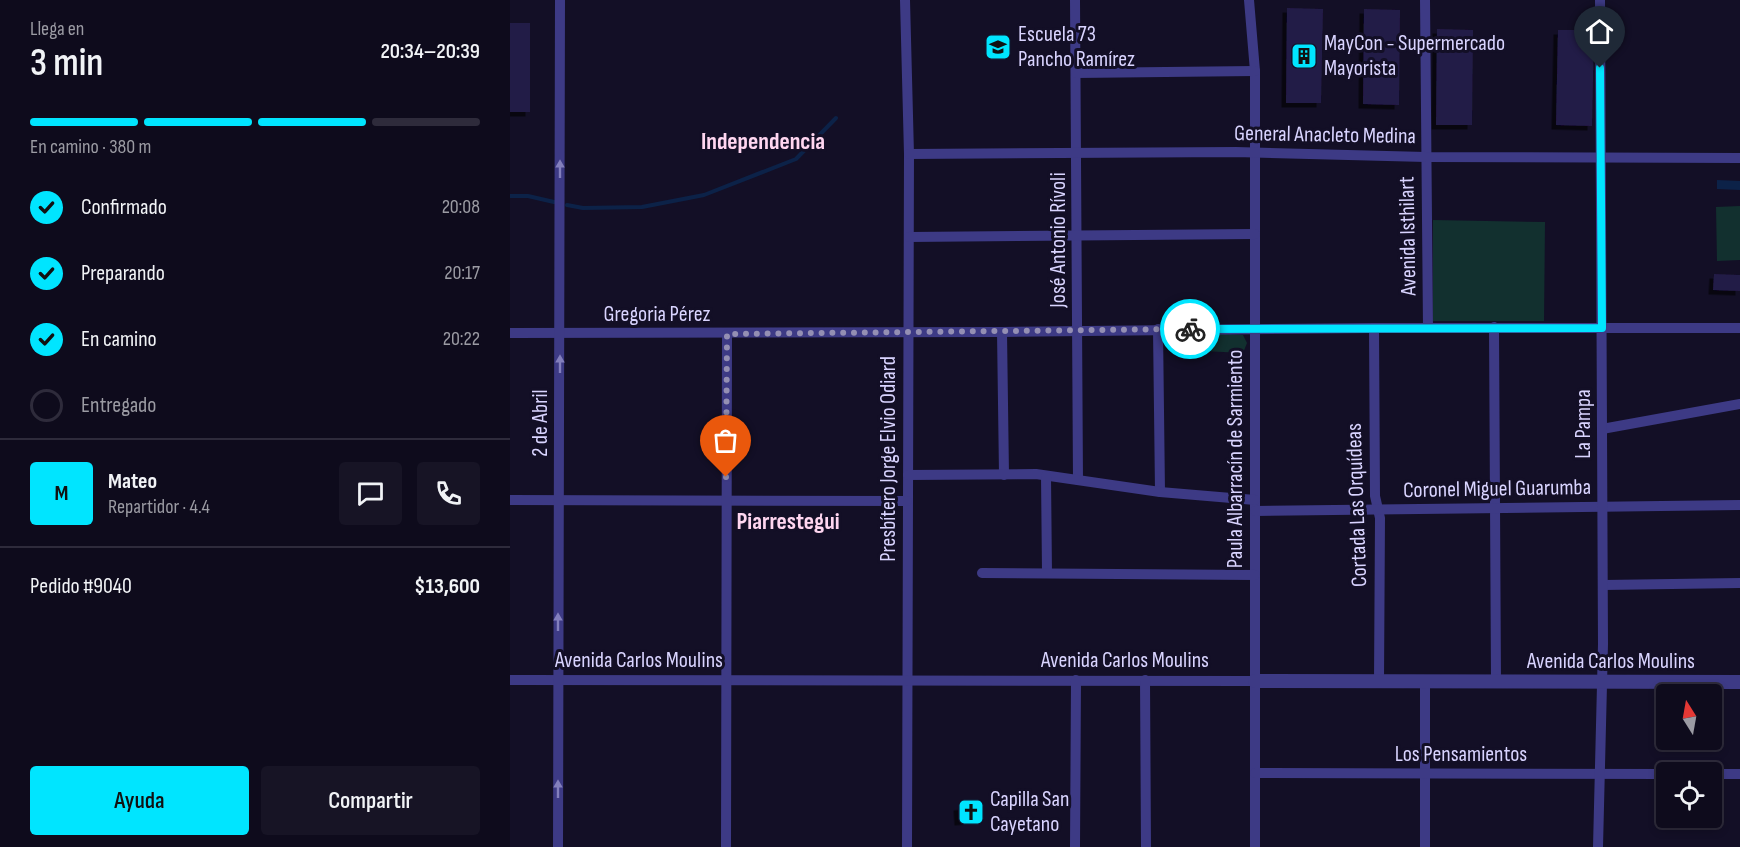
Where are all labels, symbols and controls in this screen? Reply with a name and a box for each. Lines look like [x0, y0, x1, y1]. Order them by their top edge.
pin [1574, 6, 1625, 68]
icon: home [1583, 15, 1616, 48]
text: Llega en [30, 17, 84, 41]
place label: Escuela 73 Pancho Ramírez [1018, 21, 1135, 73]
place label: MayCon - Supermercado Mayorista [1324, 30, 1505, 82]
school or university icon: Escuela 73 Pancho Ramírez [983, 32, 1013, 62]
text: 20:34–20:39 [380, 38, 480, 65]
text: 3 min [30, 40, 103, 87]
building icon: MayCon - Supermercado Mayorista [1289, 41, 1319, 71]
street label: General Anacleto Medina [1234, 120, 1416, 150]
district label: Independencia [701, 127, 825, 156]
text: En camino · 380 m [30, 135, 151, 159]
one-way arrow [555, 160, 565, 179]
street label: José Antonio Rívoli [1045, 172, 1072, 309]
street label: Avenida Isthilart [1393, 176, 1423, 297]
icon: check [30, 191, 63, 224]
text: Confirmado [81, 194, 167, 221]
text: 20:08 [442, 195, 480, 219]
icon: check [30, 257, 63, 290]
text: Preparando [81, 260, 165, 287]
text: 20:17 [444, 261, 480, 285]
courier [1160, 299, 1220, 359]
street label: Gregoria Pérez [604, 301, 711, 328]
icon: bike [1174, 313, 1207, 346]
icon: check [30, 323, 63, 356]
text: En camino [81, 326, 157, 353]
text: 20:22 [443, 327, 480, 351]
street label: Paula Albarracín de Sarmiento [1222, 350, 1249, 568]
one-way arrow [555, 355, 565, 374]
street label: Presbítero Jorge Elvio Odiard [875, 356, 902, 562]
street label: 2 de Abril [527, 389, 554, 457]
street label: La Pampa [1570, 389, 1597, 459]
text: Entregado [81, 392, 156, 419]
pin [700, 415, 751, 477]
street label: Cortada Las Orquídeas [1341, 422, 1373, 587]
icon: bag [709, 424, 742, 457]
button: chat [339, 462, 402, 525]
button: phone [417, 462, 480, 525]
text: Mateo [108, 468, 157, 495]
street label: Coronel Miguel Guarumba [1403, 474, 1591, 504]
text: M [55, 480, 68, 507]
text: Repartidor · 4.4 [108, 495, 210, 519]
district label: Piarrestegui [736, 507, 840, 536]
text: Pedido #9040 [30, 573, 132, 600]
text: $13,600 [414, 573, 480, 600]
one-way arrow [553, 613, 563, 632]
street label: Avenida Carlos Moulins [554, 647, 723, 674]
street label: Avenida Carlos Moulins [1040, 647, 1209, 674]
street label: Avenida Carlos Moulins [1526, 648, 1695, 675]
north arrow [1656, 684, 1722, 750]
map controls [1656, 684, 1722, 828]
street label: Los Pensamientos [1395, 741, 1527, 768]
button: locate [1656, 762, 1722, 828]
button: Ayuda [30, 766, 249, 835]
button: Compartir [261, 766, 480, 835]
one-way arrow [553, 779, 563, 798]
place label: Capilla San Cayetano [990, 786, 1069, 838]
church icon: Capilla San Cayetano [956, 797, 986, 827]

